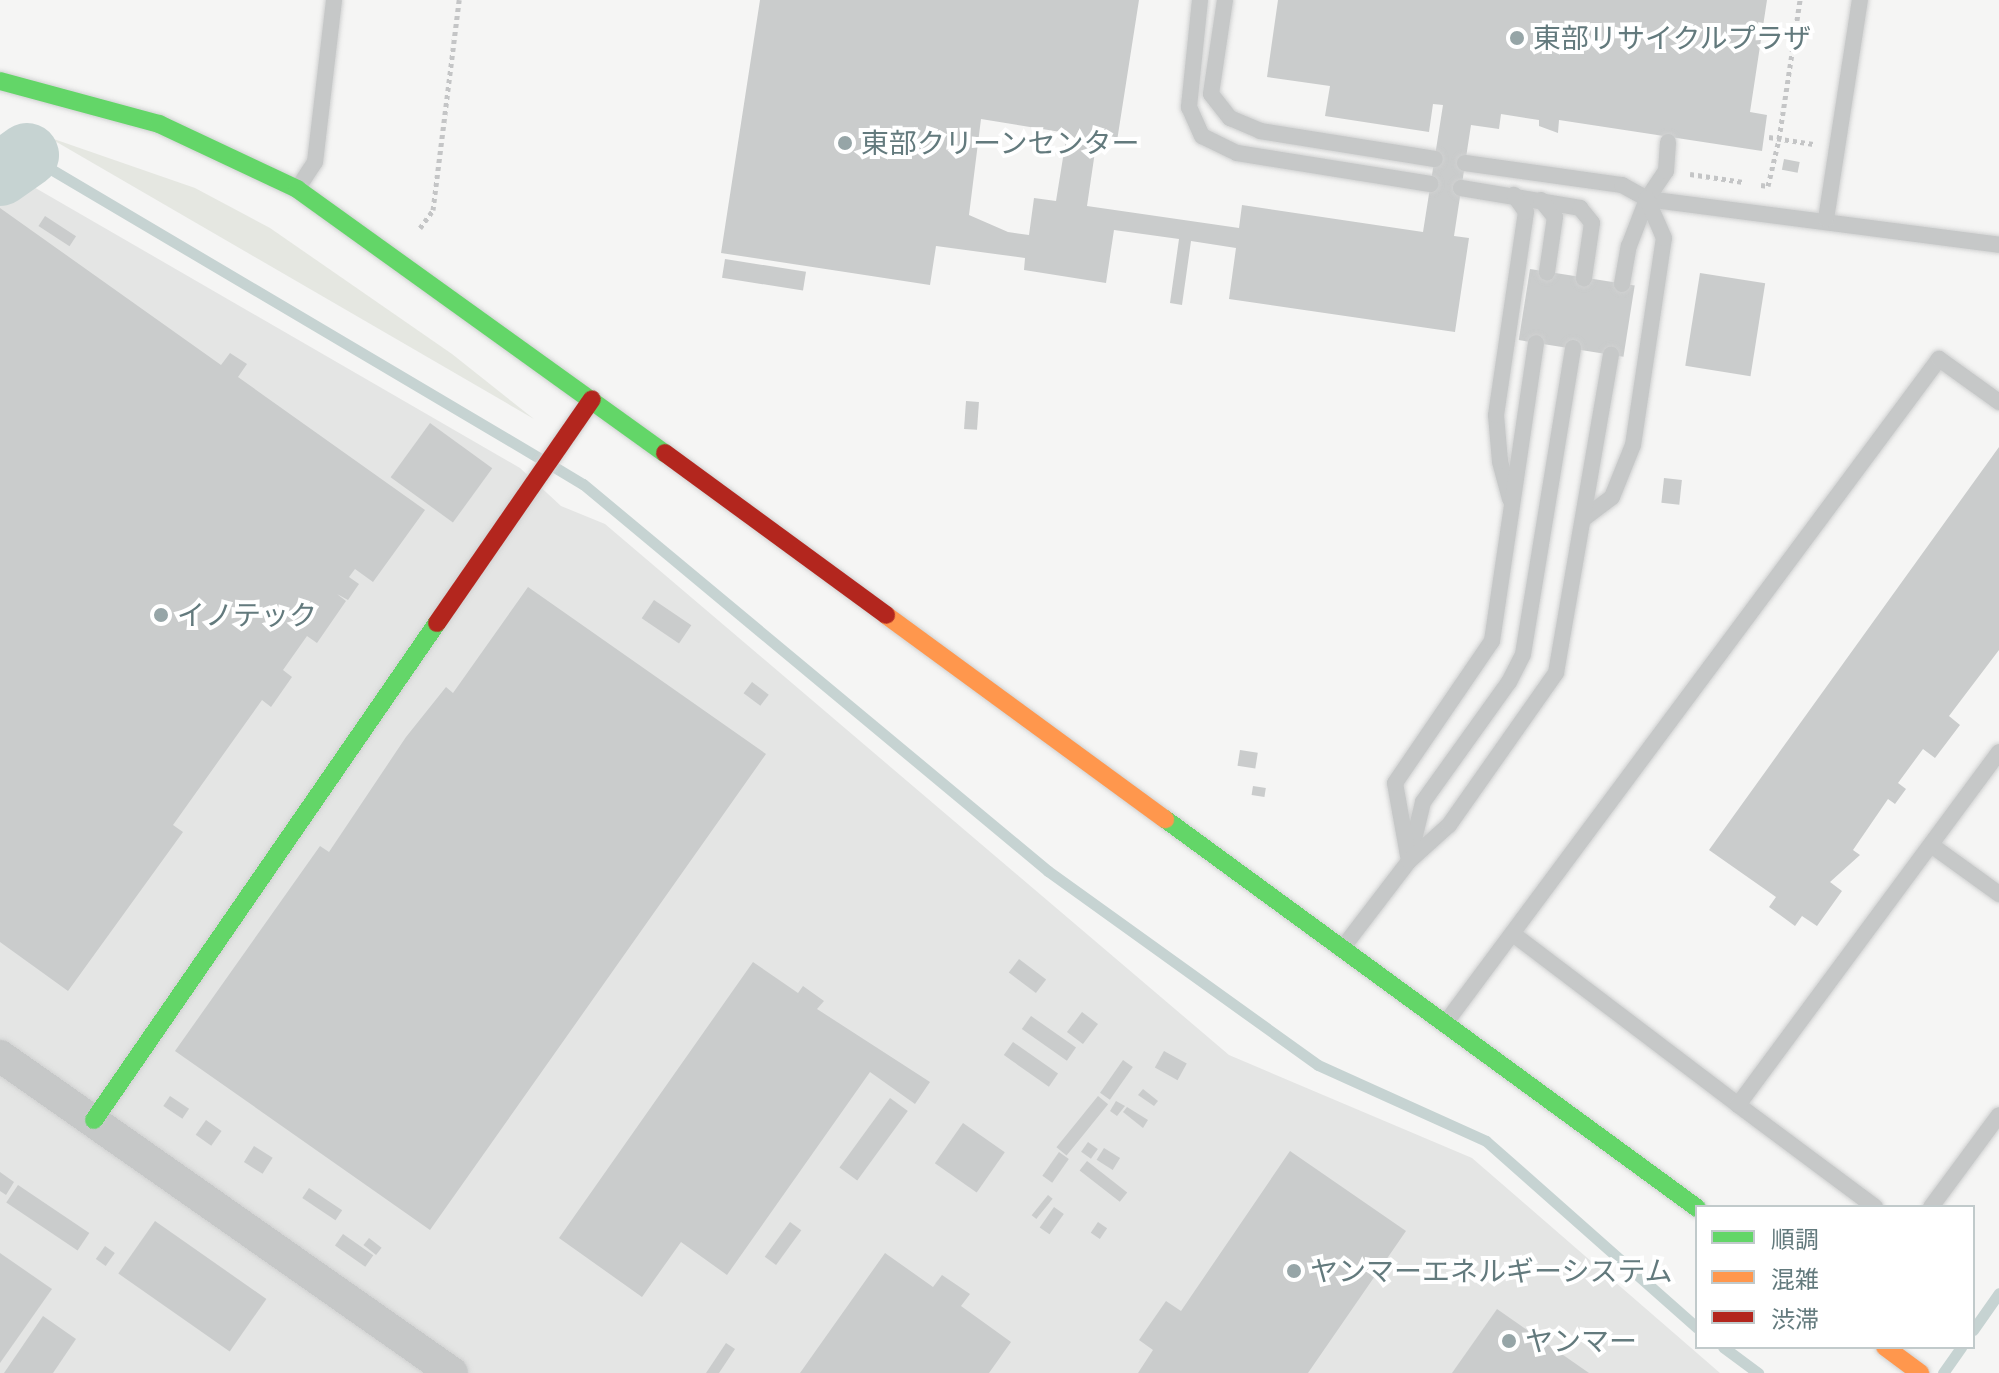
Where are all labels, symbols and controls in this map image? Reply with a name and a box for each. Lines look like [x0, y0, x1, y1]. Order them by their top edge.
place label: 東部リサイクルプラザ [1533, 21, 1813, 55]
marker: 東部リサイクルプラザ [1508, 29, 1526, 47]
place label: 東部クリーンセンター [861, 126, 1141, 160]
marker: 東部クリーンセンター [836, 134, 854, 152]
place label: イノテック [177, 598, 317, 632]
marker: イノテック [152, 606, 170, 624]
legend [1695, 1205, 1975, 1349]
text: 順調 [1771, 1226, 1819, 1253]
place label: ヤンマーエネルギーシステム [1310, 1254, 1674, 1288]
marker: ヤンマーエネルギーシステム [1285, 1262, 1303, 1280]
text: 混雑 [1771, 1266, 1819, 1293]
text: 渋滞 [1771, 1306, 1819, 1333]
place label: ヤンマー [1525, 1324, 1637, 1358]
marker: ヤンマー [1500, 1332, 1518, 1350]

